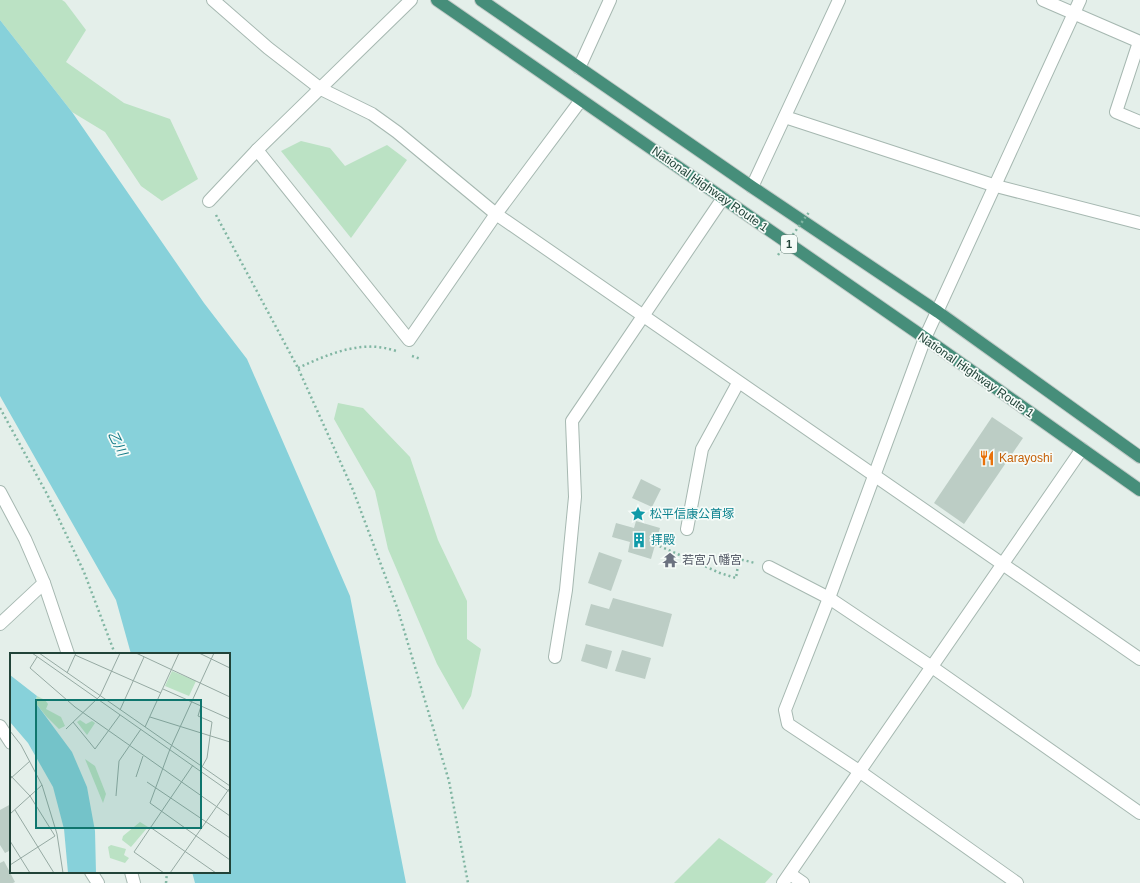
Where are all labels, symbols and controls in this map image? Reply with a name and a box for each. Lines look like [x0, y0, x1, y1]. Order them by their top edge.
street label: National Highway Route 1 [649, 143, 771, 235]
road number: 1 [781, 235, 797, 253]
street label: National Highway Route 1 [915, 329, 1037, 421]
water label: 乙川 [105, 428, 131, 460]
restaurant icon: Karayoshi [978, 449, 996, 467]
place label: Karayoshi [999, 451, 1052, 465]
place icon: 松平信康公首塚 [629, 505, 647, 523]
place label: 松平信康公首塚 [650, 507, 734, 521]
building icon: 拝殿 [630, 531, 648, 549]
place label: 拝殿 [651, 533, 675, 547]
temple icon: 若宮八幡宮 [661, 551, 679, 569]
place label: 若宮八幡宮 [682, 553, 742, 567]
inset map [10, 653, 230, 873]

